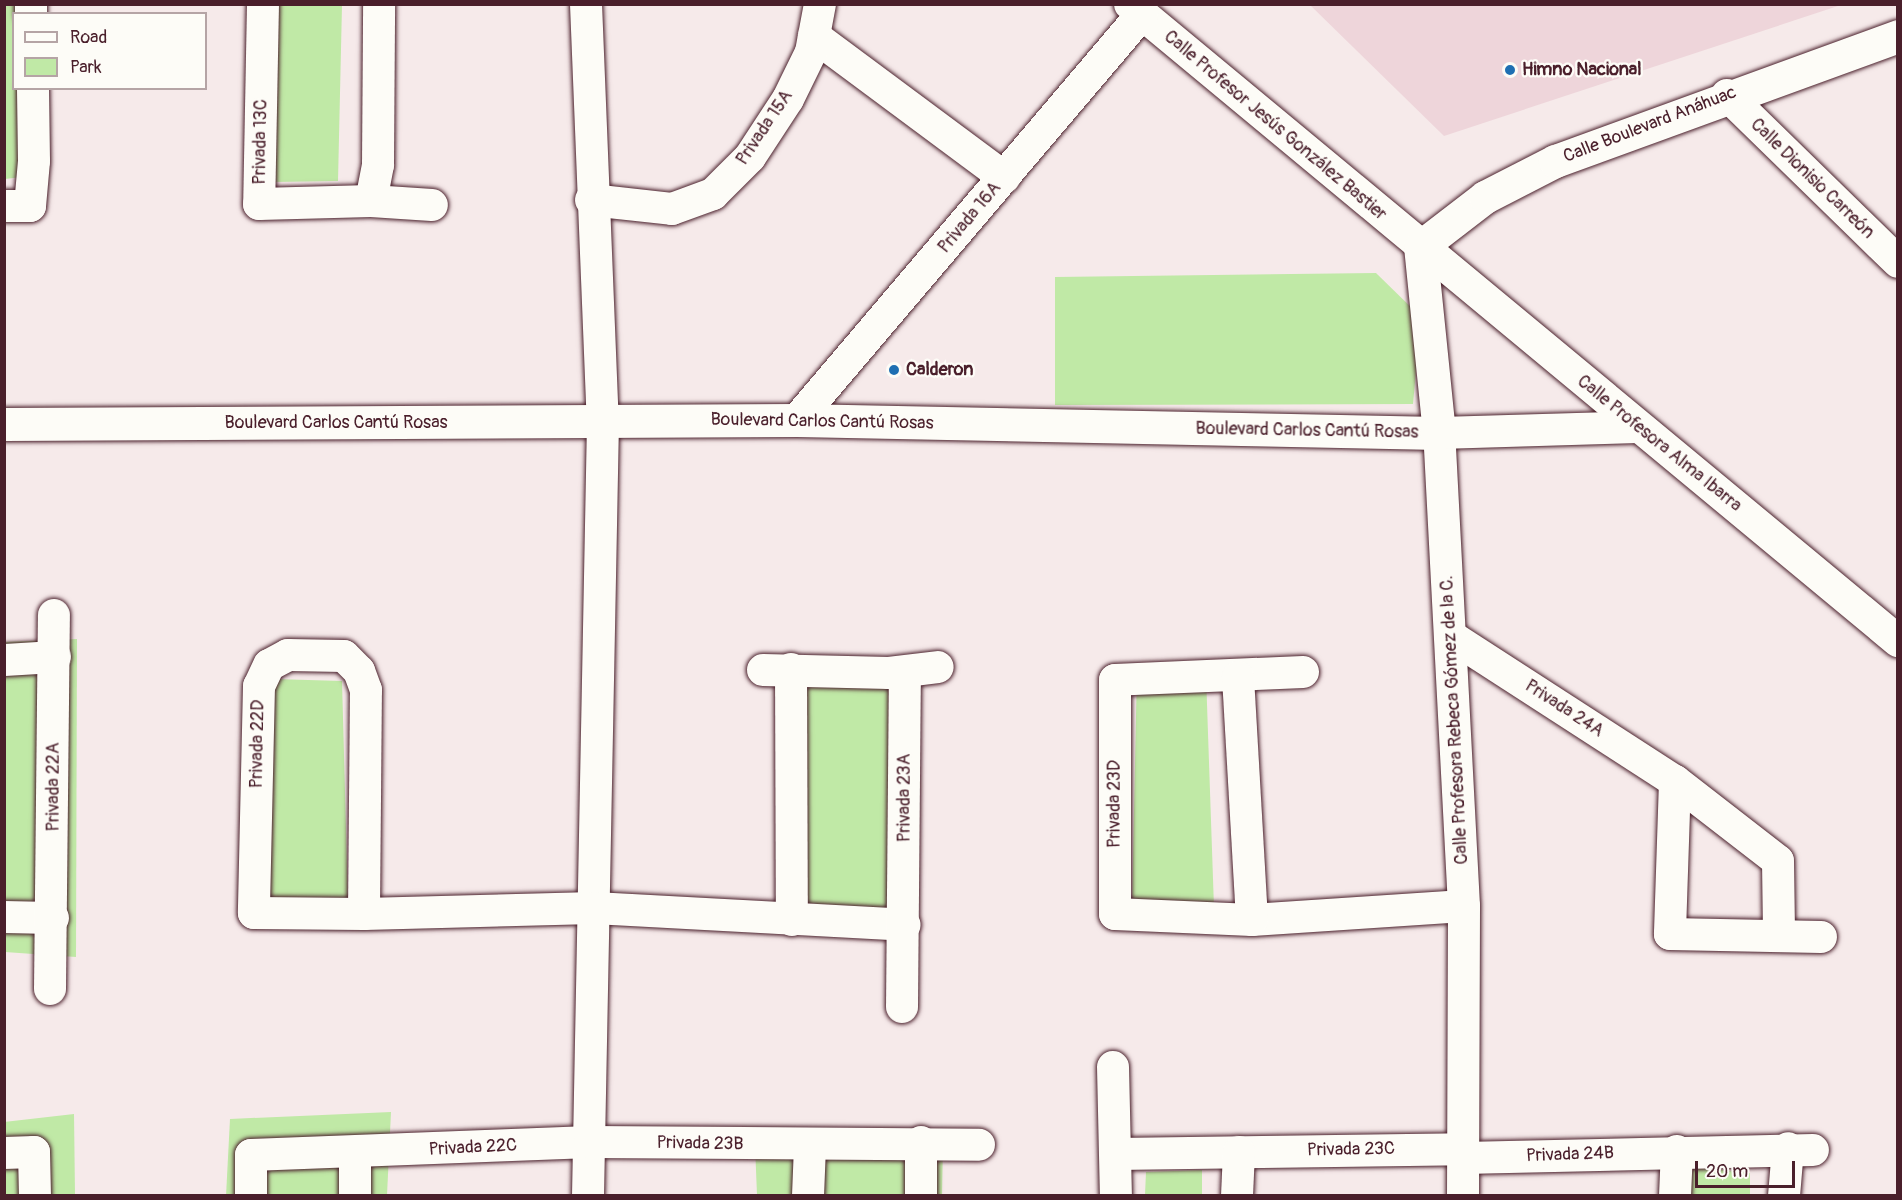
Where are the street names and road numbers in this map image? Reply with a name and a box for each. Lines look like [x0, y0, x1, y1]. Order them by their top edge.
street label: Calle Profesor Jesús González Bastier [1159, 26, 1391, 226]
street label: Calle Boulevard Anáhuac [1561, 82, 1739, 168]
street label: Privada 15A [732, 86, 798, 170]
street label: Privada 13C [249, 99, 273, 185]
street label: Calle Dionisio Carreón [1746, 114, 1878, 244]
street label: Privada 16A [934, 178, 1006, 258]
street label: Calle Profesora Alma Ibarra [1572, 371, 1746, 517]
street label: Boulevard Carlos Cantú Rosas [710, 409, 934, 435]
street label: Boulevard Carlos Cantú Rosas [224, 412, 448, 434]
street label: Boulevard Carlos Cantú Rosas [1195, 418, 1419, 444]
street label: Calle Profesora Rebeca Gómez de la C. [1437, 575, 1473, 865]
street label: Privada 24A [1521, 676, 1607, 742]
street label: Privada 22D [246, 699, 270, 789]
street label: Privada 22A [43, 742, 65, 832]
street label: Privada 23A [894, 754, 916, 842]
street label: Privada 23D [1104, 760, 1126, 848]
street label: Privada 23B [656, 1132, 744, 1156]
street label: Privada 22C [428, 1135, 518, 1161]
street label: Privada 23C [1307, 1138, 1395, 1162]
street label: Privada 24B [1526, 1143, 1614, 1167]

